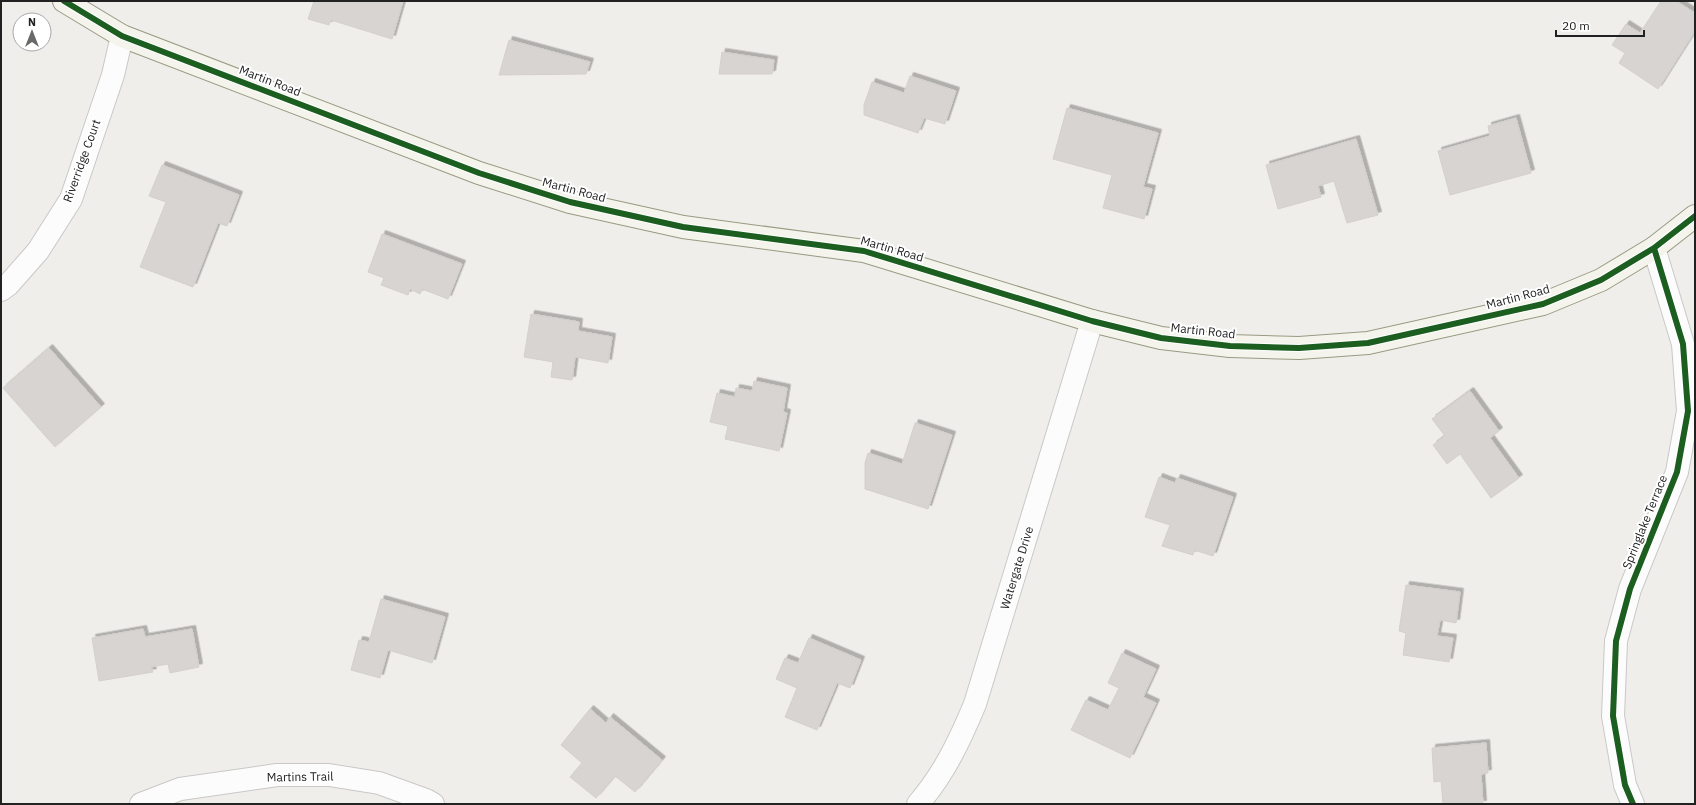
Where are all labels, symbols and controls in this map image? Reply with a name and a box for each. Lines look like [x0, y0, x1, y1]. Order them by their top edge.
north arrow [12, 12, 52, 52]
scale bar [1556, 12, 1644, 38]
text: N [28, 15, 36, 29]
text: 20 m [1562, 18, 1590, 33]
street label: Martin Road [237, 62, 303, 99]
street label: Riverridge Court [60, 117, 103, 204]
street label: Martin Road [541, 174, 607, 205]
street label: Martin Road [859, 232, 925, 265]
street label: Martin Road [1485, 281, 1551, 312]
street label: Martin Road [1170, 320, 1236, 341]
street label: Springlake Terrace [1619, 472, 1670, 571]
street label: Watergate Drive [997, 524, 1036, 611]
street label: Martins Trail [267, 768, 333, 785]

